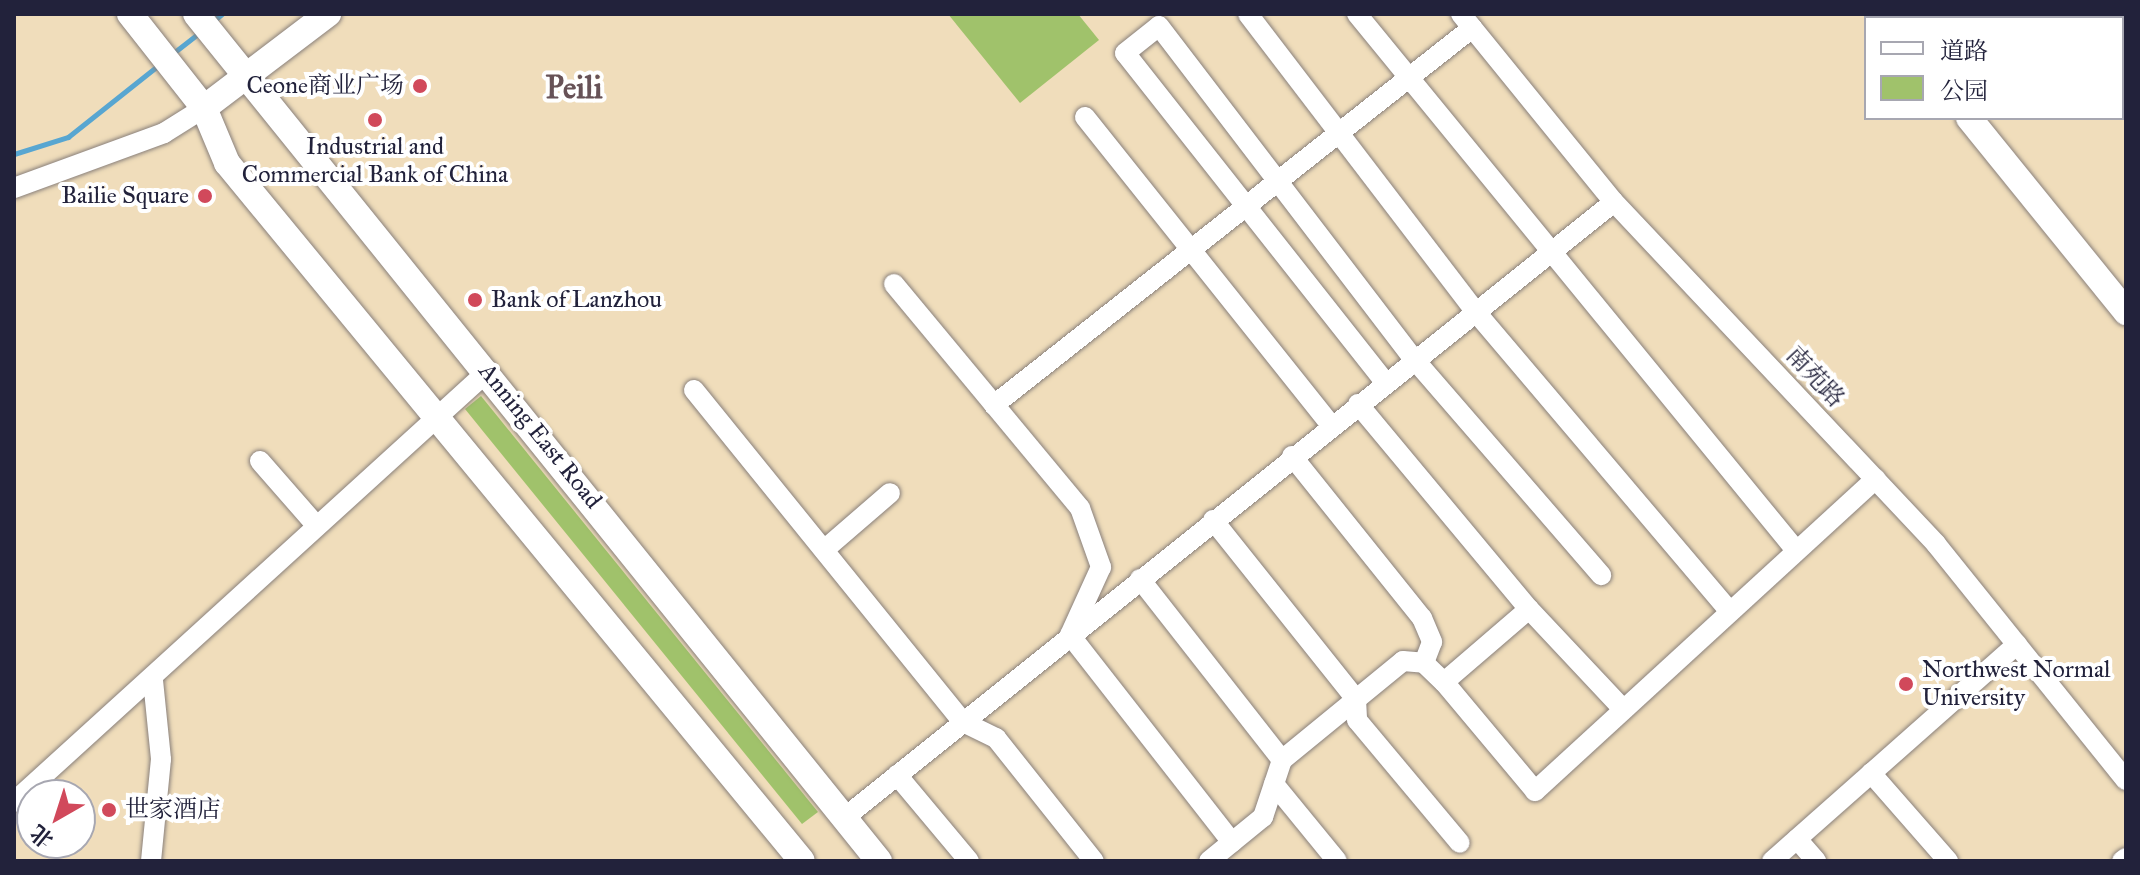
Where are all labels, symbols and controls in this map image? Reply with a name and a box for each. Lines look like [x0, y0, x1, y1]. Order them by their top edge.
legend [1864, 16, 2124, 120]
text: 道路 [1940, 36, 1988, 66]
district label: Peili [545, 69, 603, 107]
place label: Ceone商业广场 [246, 72, 404, 100]
text: 公园 [1940, 76, 1988, 106]
marker: Ceone商业广场 [411, 77, 429, 95]
marker: Industrial and Commercial Bank of China [366, 111, 384, 129]
place label: Industrial and Commercial Bank of China [242, 133, 508, 189]
place label: Bailie Square [61, 182, 189, 210]
marker: Bailie Square [196, 187, 214, 205]
place label: Bank of Lanzhou [491, 286, 662, 314]
marker: Bank of Lanzhou [466, 291, 484, 309]
street label: 南苑路 [1780, 341, 1850, 413]
street label: Anning East Road [472, 357, 608, 515]
place label: Northwest Normal University [1922, 656, 2111, 712]
marker: Northwest Normal University [1897, 675, 1915, 693]
north arrow [16, 779, 96, 859]
place label: 世家酒店 [125, 796, 221, 824]
marker: 世家酒店 [100, 801, 118, 819]
text: 北 [25, 819, 59, 854]

